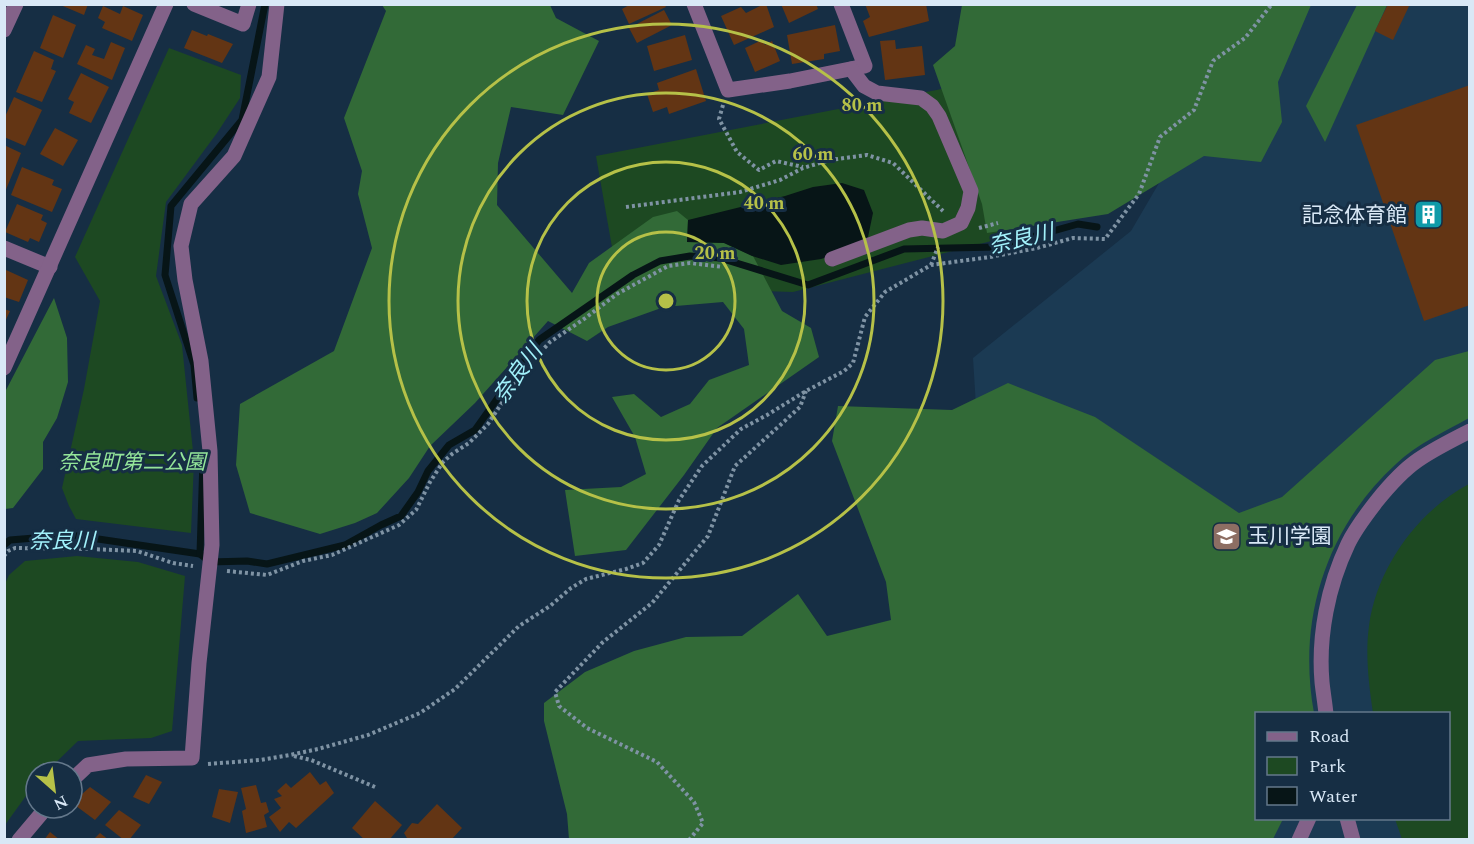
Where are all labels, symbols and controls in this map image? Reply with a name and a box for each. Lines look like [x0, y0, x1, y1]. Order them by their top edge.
text: 80 m [842, 92, 882, 119]
text: 60 m [793, 141, 833, 168]
text: 40 m [744, 190, 784, 217]
building icon: 記念体育館 [1412, 199, 1444, 231]
place label: 記念体育館 [1302, 200, 1407, 232]
water label: 奈良川 [985, 216, 1059, 263]
text: 20 m [695, 240, 735, 267]
centre of rings [656, 291, 676, 311]
water label: 奈良川 [485, 336, 552, 410]
park label: 奈良町第二公園 [59, 447, 208, 479]
school or university icon: 玉川学園 [1211, 520, 1243, 552]
place label: 玉川学園 [1248, 521, 1332, 553]
water label: 奈良川 [29, 525, 97, 558]
legend [1255, 712, 1450, 820]
text: Road [1309, 723, 1350, 750]
text: Park [1309, 753, 1346, 780]
north arrow [24, 760, 84, 820]
text: Water [1309, 783, 1357, 810]
text: N [49, 789, 72, 816]

